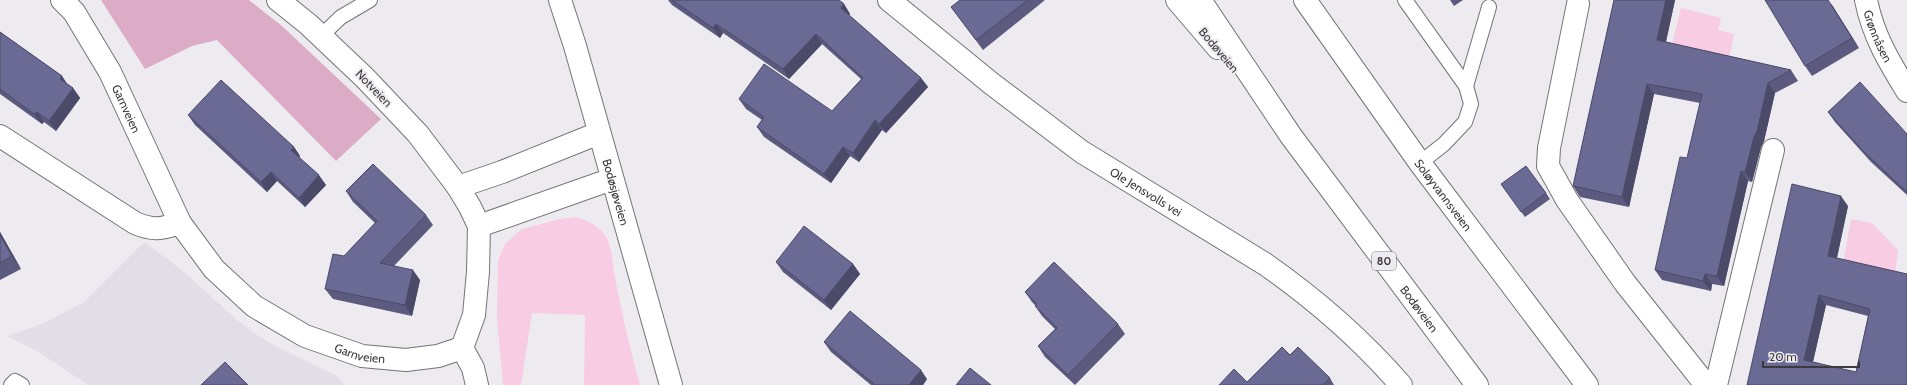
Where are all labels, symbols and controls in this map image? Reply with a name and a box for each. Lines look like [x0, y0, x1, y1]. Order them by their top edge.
street label: Grønnåsen [1861, 8, 1896, 65]
street label: Bodøveien [1196, 24, 1242, 76]
street label: Notveien [353, 66, 396, 110]
street label: Garnveien [109, 82, 145, 135]
street label: Soløyvannsveien [1412, 156, 1476, 234]
street label: Bodøsjøveien [600, 157, 633, 227]
street label: Ole Jensvolls vei [1107, 164, 1185, 219]
road number: 80 [1372, 252, 1396, 270]
street label: Bodøveien [1398, 282, 1442, 335]
street label: Garnveien [333, 340, 386, 366]
scale bar [1763, 343, 1859, 369]
text: 20 m [1769, 349, 1797, 364]

